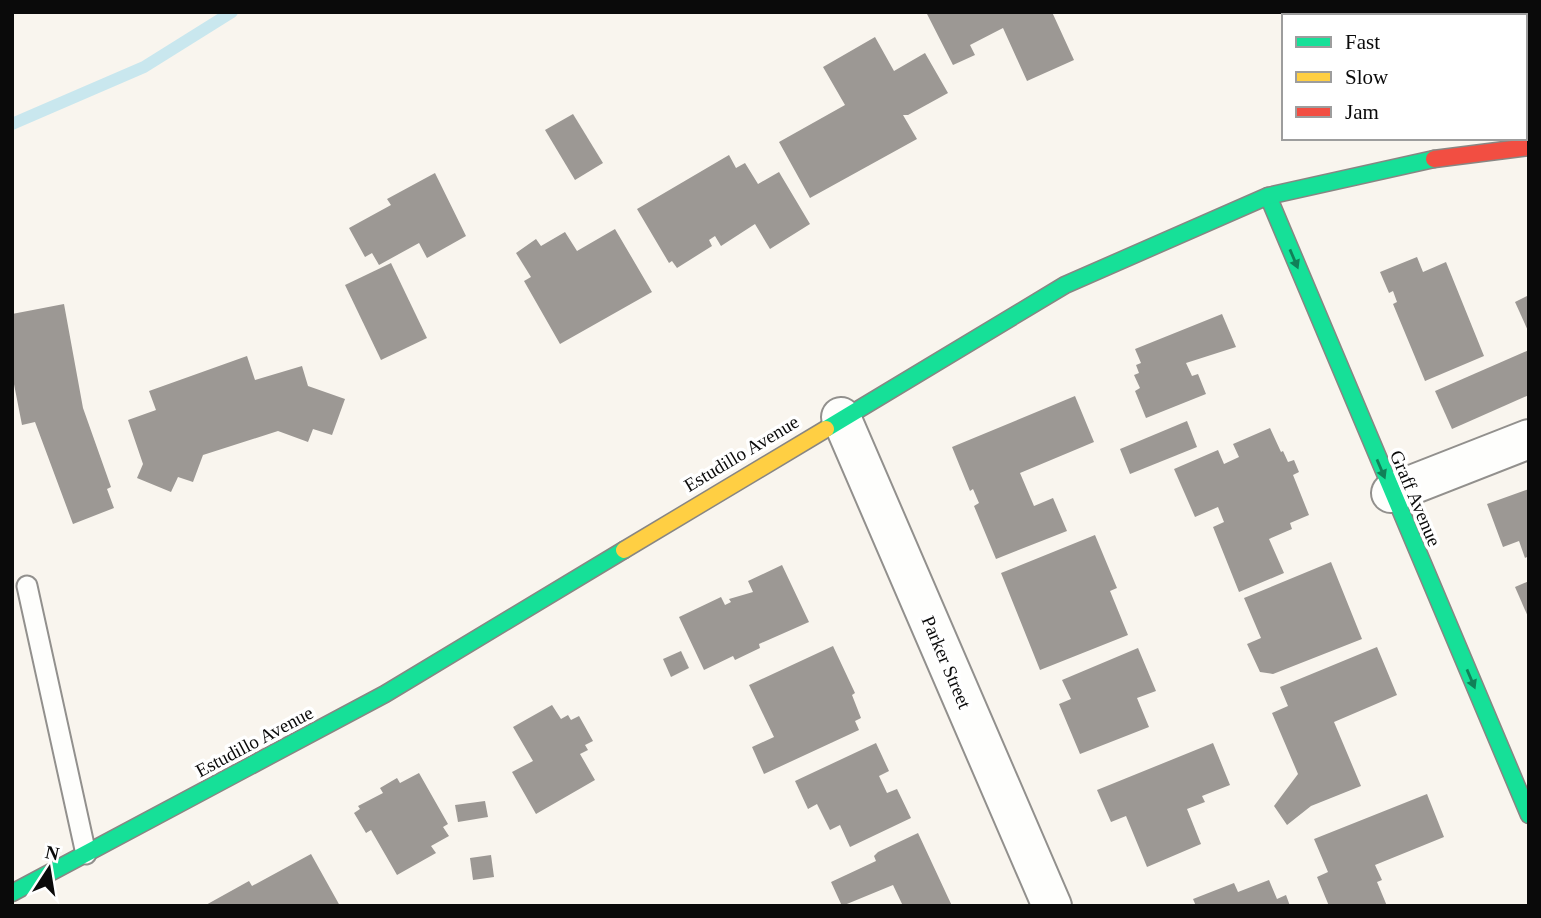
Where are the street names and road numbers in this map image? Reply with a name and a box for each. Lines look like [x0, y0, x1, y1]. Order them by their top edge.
street label: Estudillo Avenue [680, 411, 802, 496]
street label: Graff Avenue [1386, 447, 1445, 549]
street label: Parker Street [918, 613, 976, 712]
street label: Estudillo Avenue [192, 702, 317, 781]

